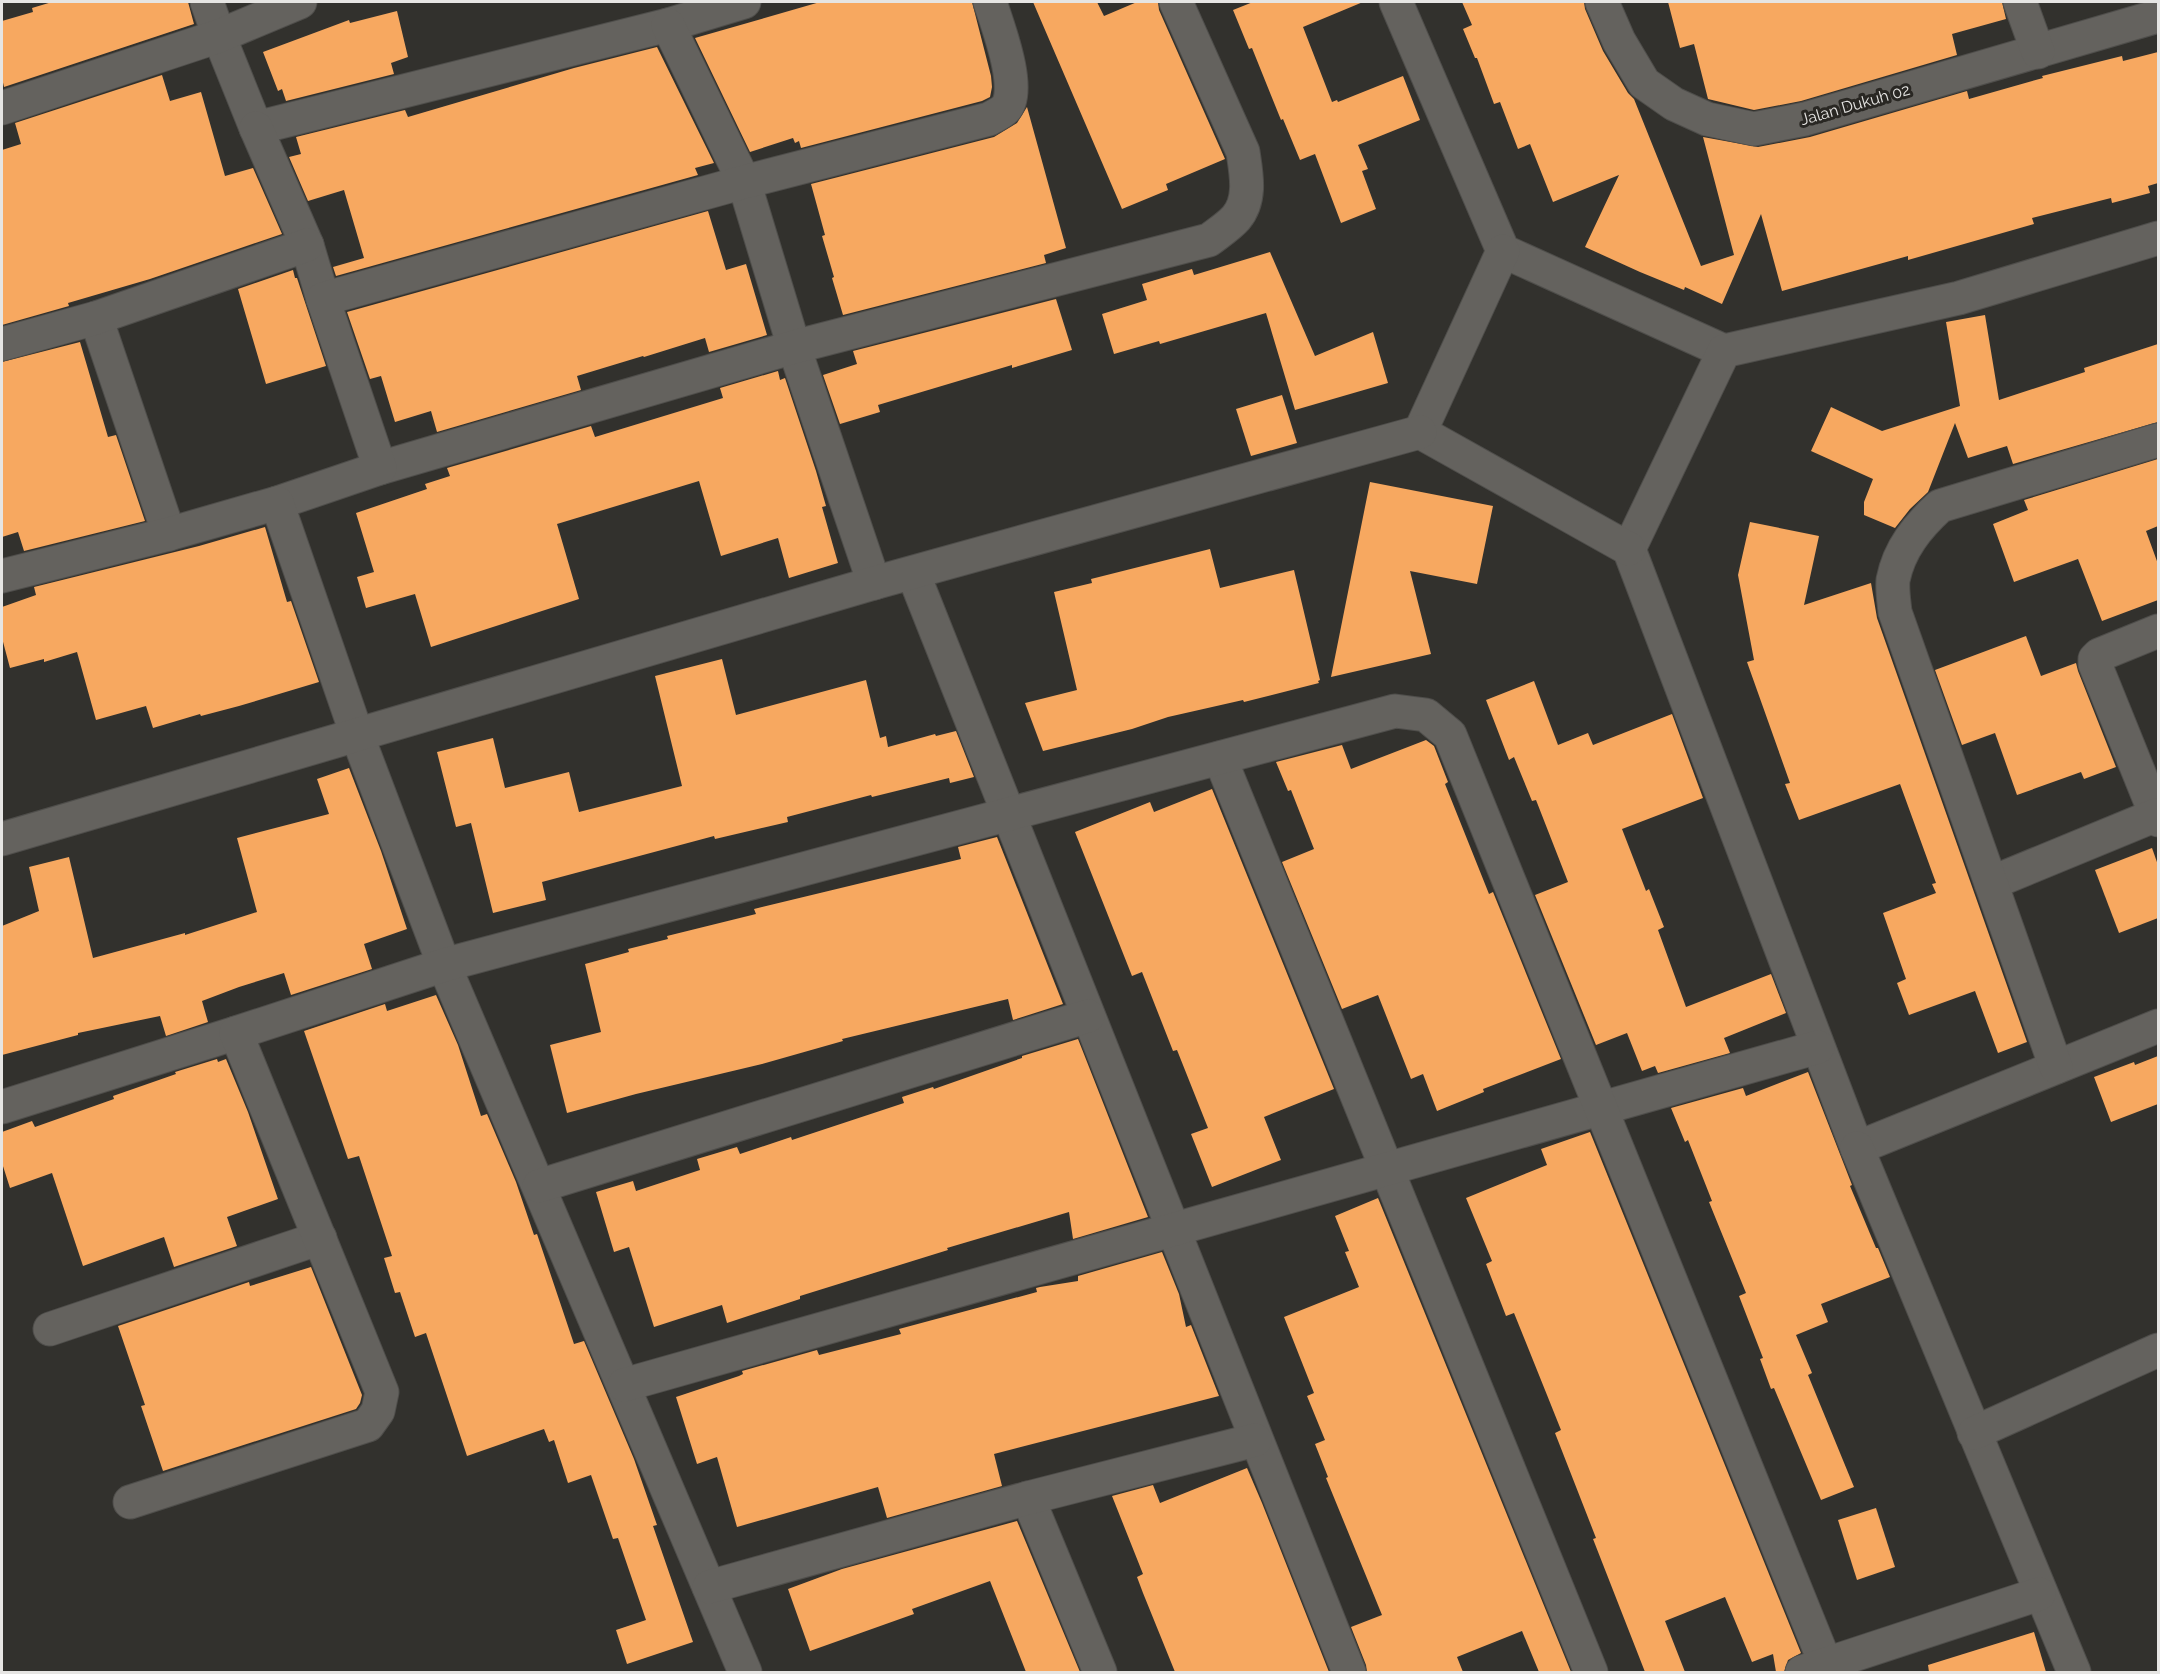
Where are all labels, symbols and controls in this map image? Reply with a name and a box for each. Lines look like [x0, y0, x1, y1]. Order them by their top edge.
street label: Jalan Dukuh 02 [1798, 80, 1912, 129]

